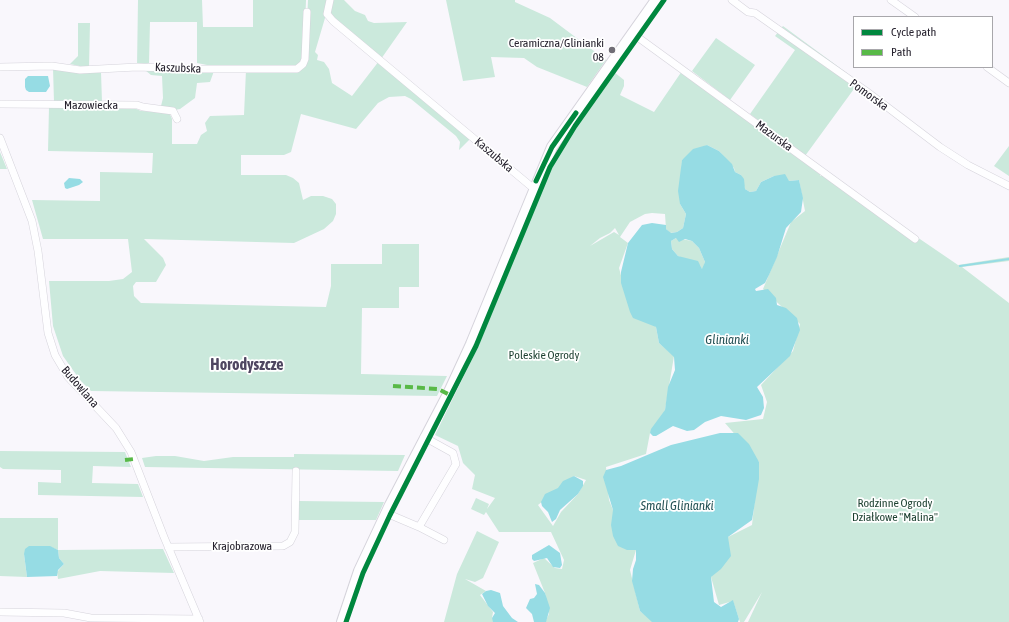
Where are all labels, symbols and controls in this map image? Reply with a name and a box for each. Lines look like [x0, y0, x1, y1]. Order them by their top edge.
legend [853, 16, 993, 68]
text: Cycle path [891, 25, 936, 39]
place label: Ceramiczna/Glinianki 08 [509, 36, 604, 64]
marker: Ceramiczna/Glinianki 08 [607, 45, 617, 55]
text: Path [891, 45, 912, 59]
street label: Kaszubska [155, 60, 201, 76]
street label: Pomorska [847, 76, 891, 114]
street label: Mazowiecka [64, 98, 118, 112]
street label: Mazurska [753, 118, 795, 154]
street label: Kaszubska [472, 135, 516, 175]
water label: Glinianki [705, 332, 749, 348]
park label: Poleskie Ogrody [509, 348, 579, 362]
district label: Horodyszcze [210, 355, 284, 375]
street label: Budowlana [58, 363, 102, 411]
park label: Rodzinne Ogrody Działkowe "Malina" [852, 496, 938, 524]
water label: Small Glinianki [641, 498, 713, 514]
street label: Krajobrazowa [212, 539, 272, 553]

